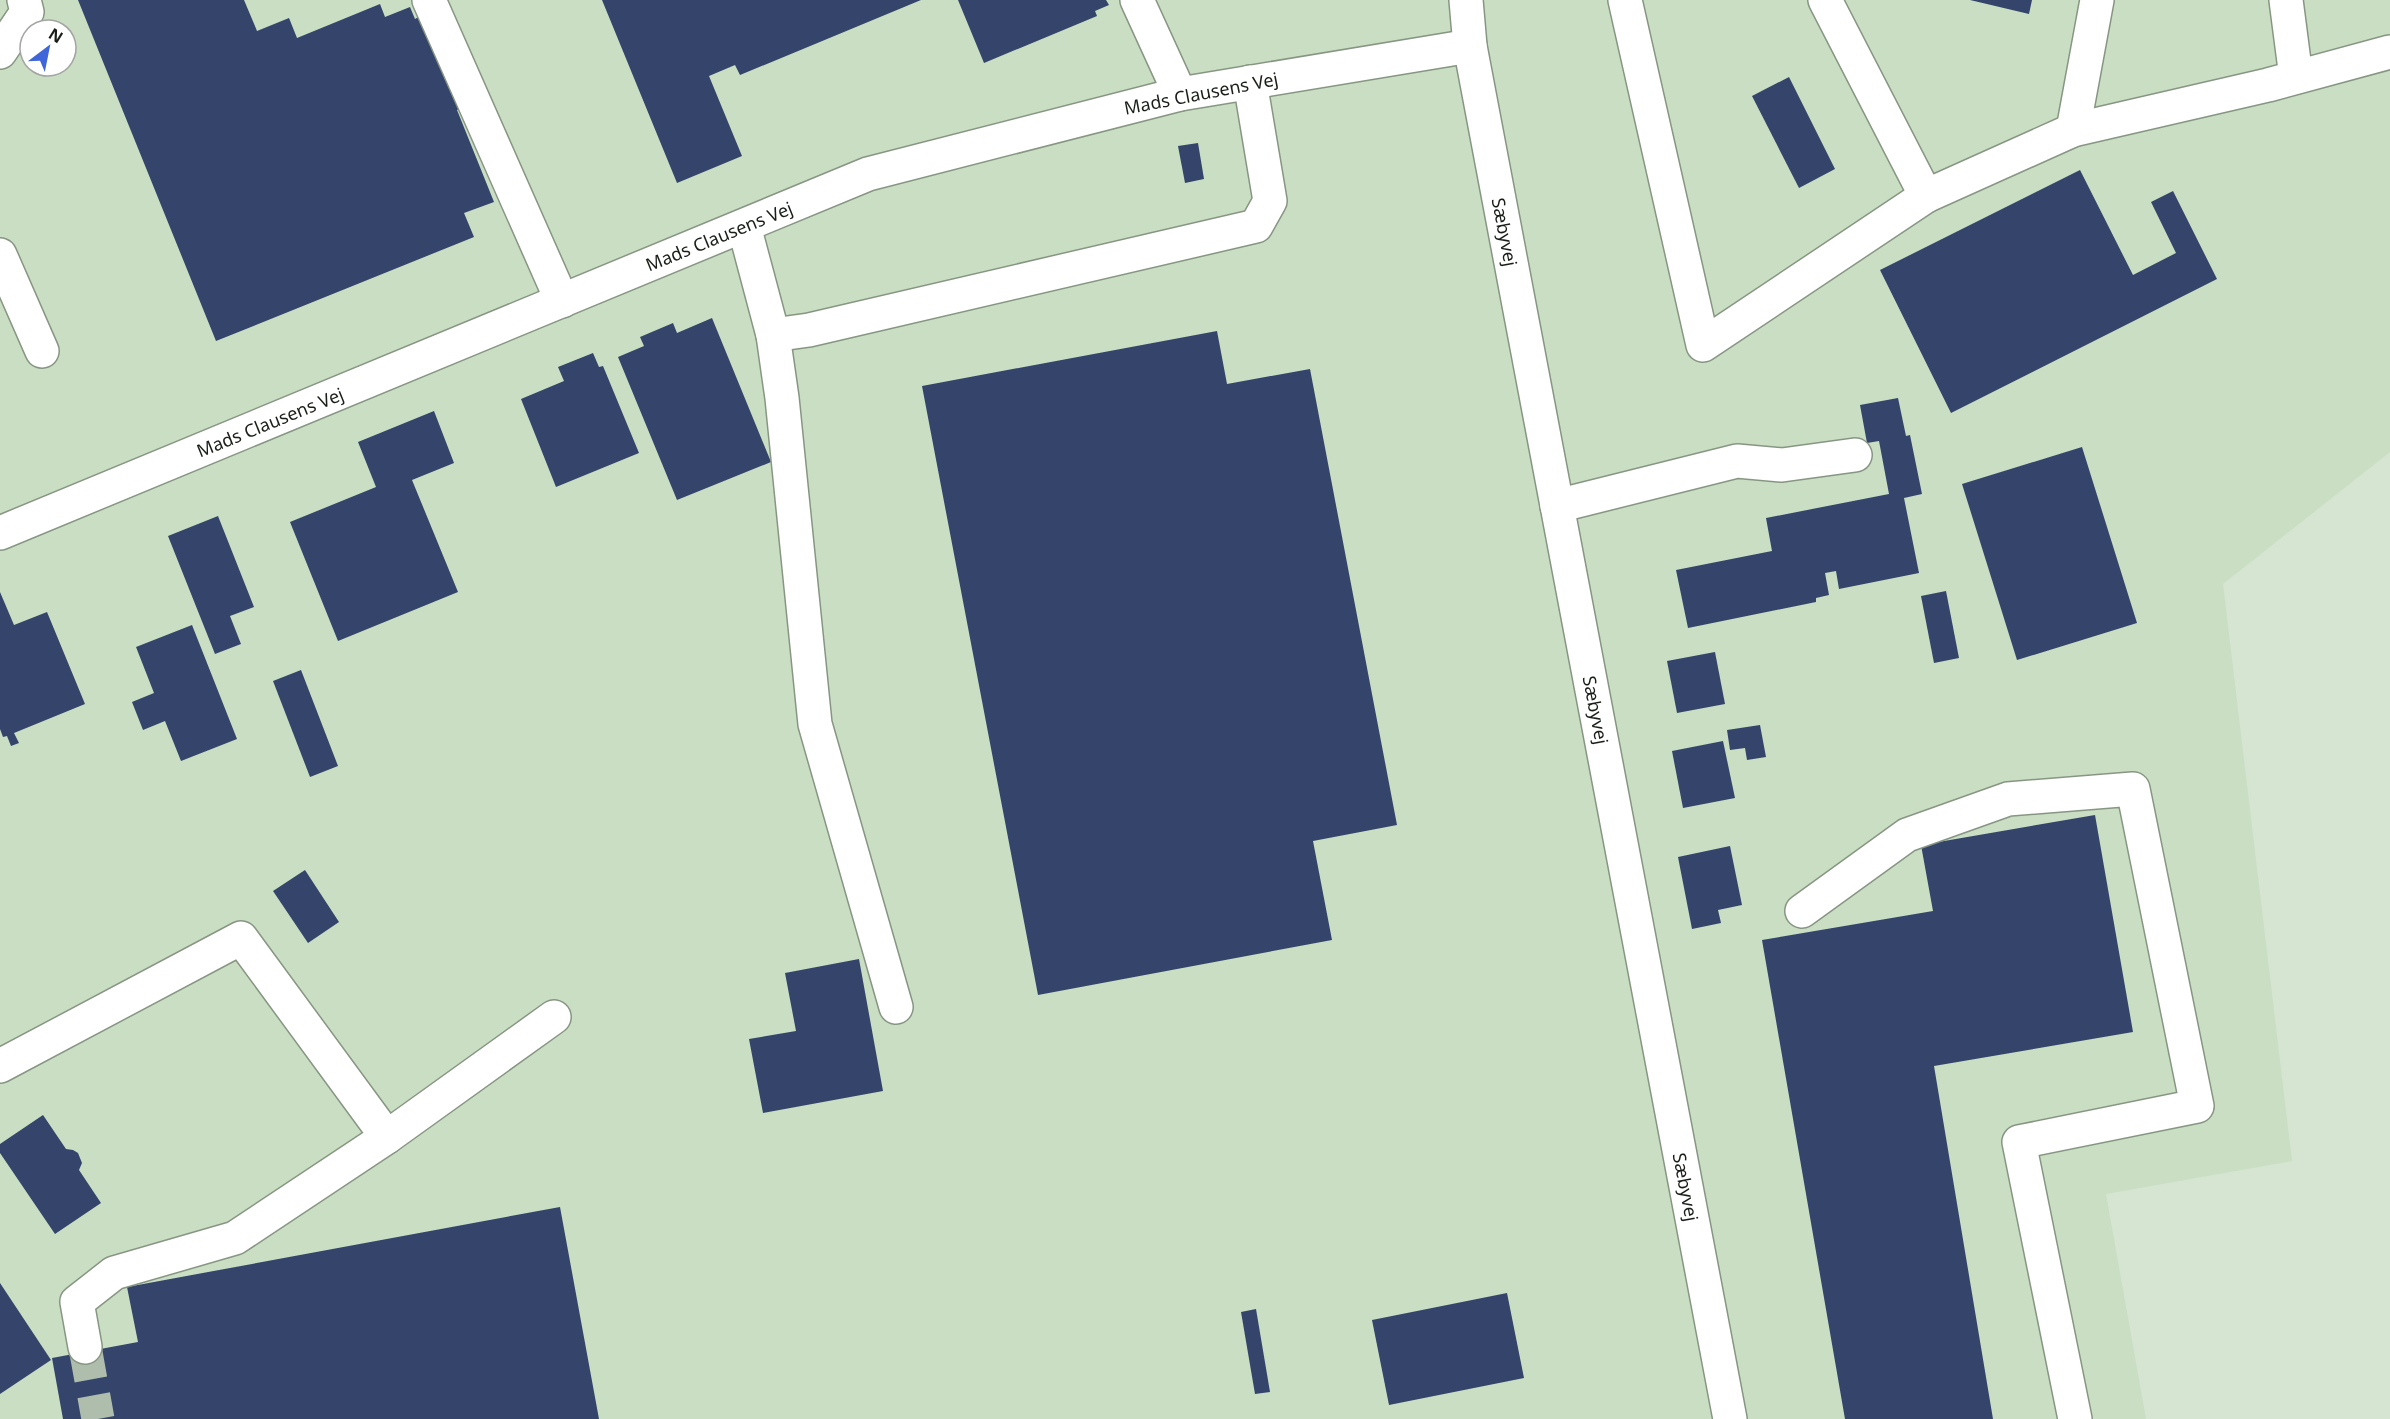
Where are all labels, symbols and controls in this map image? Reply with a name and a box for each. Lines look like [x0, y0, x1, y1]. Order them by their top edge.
north arrow [18, 18, 78, 78]
text: N [45, 23, 67, 48]
street label: Mads Clausens Vej [1122, 66, 1280, 120]
street label: Mads Clausens Vej [642, 196, 796, 276]
street label: Sæbyvej [1487, 196, 1523, 268]
street label: Mads Clausens Vej [193, 382, 347, 462]
street label: Sæbyvej [1578, 674, 1614, 746]
street label: Sæbyvej [1668, 1151, 1704, 1223]

